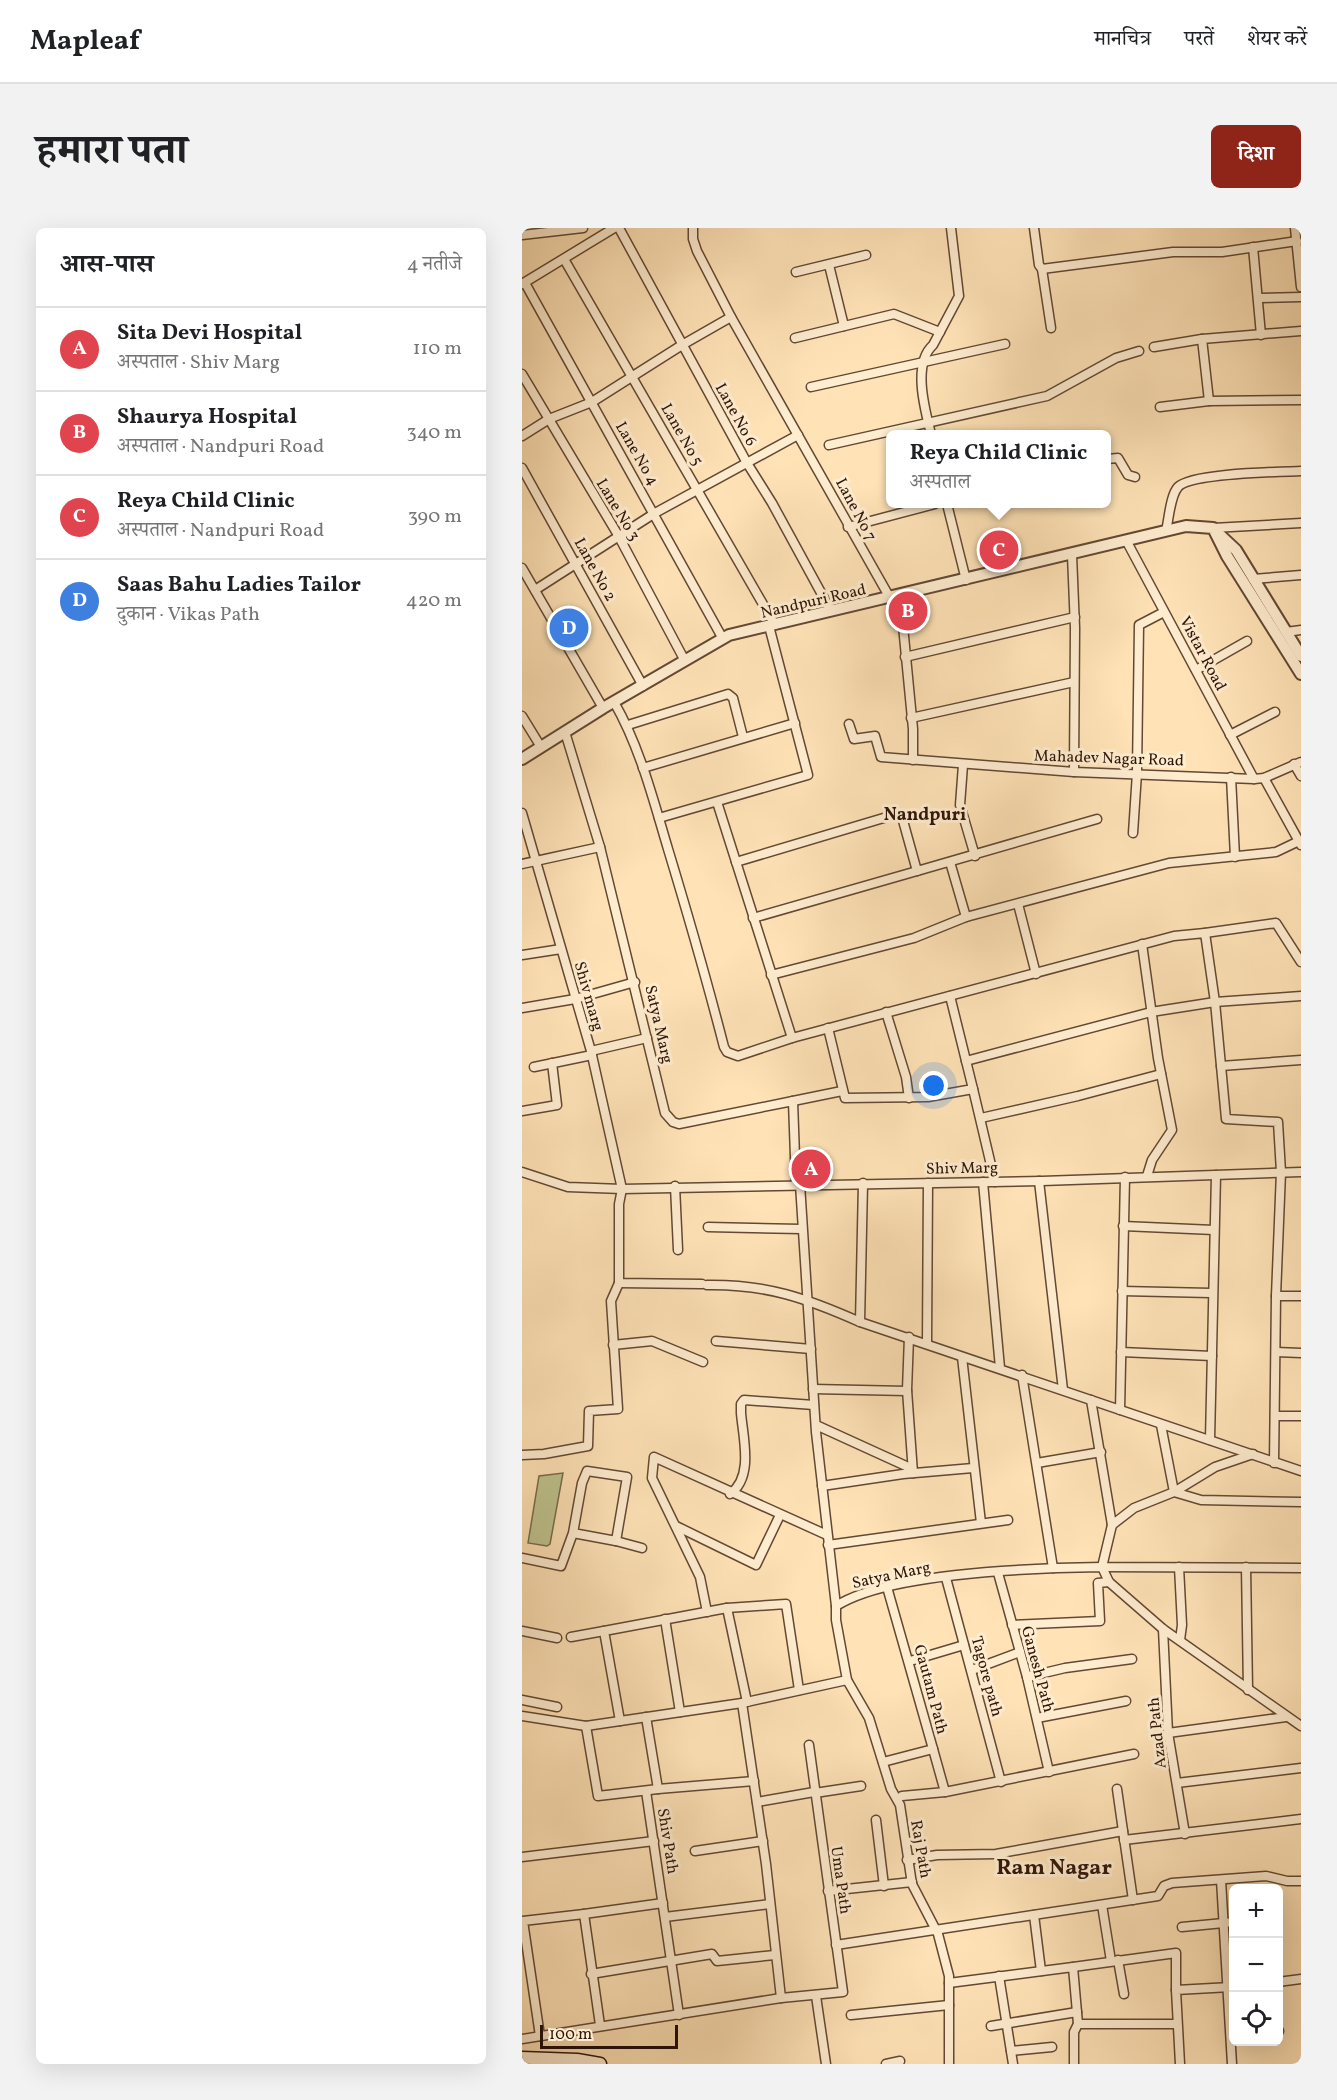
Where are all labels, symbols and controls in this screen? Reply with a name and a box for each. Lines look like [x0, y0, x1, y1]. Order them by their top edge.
text: Mapleaf [30, 22, 140, 61]
text: मानचित्र [1094, 25, 1151, 54]
text: परतें [1184, 25, 1214, 54]
text: शेयर करें [1247, 25, 1307, 54]
text: हमारा पता [36, 123, 187, 182]
button: दिशा [1211, 125, 1301, 188]
text: आस-पास [60, 247, 154, 283]
text: 4 नतीजे [407, 251, 462, 279]
text: Sita Devi Hospital [117, 318, 302, 349]
text: A [72, 335, 87, 363]
text: 110 m [413, 335, 462, 363]
text: अस्पताल · Shiv Marg [117, 349, 280, 377]
street label: Lane No 6 [709, 379, 762, 450]
street label: Lane No 5 [655, 400, 708, 470]
text: Shaurya Hospital [117, 402, 297, 433]
street label: Lane No 4 [609, 418, 663, 490]
text: B [73, 419, 86, 447]
text: 340 m [406, 419, 462, 447]
popup [886, 430, 1111, 508]
text: अस्पताल · Nandpuri Road [117, 433, 324, 461]
text: Reya Child Clinic [910, 438, 1087, 469]
text: अस्पताल [910, 469, 971, 497]
street label: Lane No 7 [829, 474, 881, 546]
street label: Lane No 3 [590, 475, 644, 545]
text: Reya Child Clinic [117, 486, 295, 517]
text: C [73, 503, 86, 531]
text: 390 m [408, 503, 462, 531]
text: अस्पताल · Nandpuri Road [117, 517, 324, 545]
pin: C [980, 528, 1018, 572]
street label: Lane No 2 [568, 534, 621, 606]
text: Saas Bahu Ladies Tailor [117, 570, 361, 601]
street label: Nandpuri Road [759, 579, 868, 625]
text: D [72, 587, 87, 615]
text: 420 m [406, 587, 462, 615]
pin: B [888, 588, 928, 634]
text: दुकान · Vikas Path [117, 601, 260, 629]
pin: D [550, 606, 588, 650]
street label: Vistar Road [1173, 613, 1231, 695]
street label: Mahadev Nagar Road [1034, 745, 1184, 773]
district label: Nandpuri [884, 803, 966, 828]
street label: Shiv marg [568, 959, 608, 1034]
street label: Satya Marg [638, 983, 678, 1066]
your location [919, 1071, 948, 1100]
pin: A [792, 1146, 830, 1192]
street label: Shiv Marg [926, 1157, 998, 1181]
street label: Satya Marg [850, 1557, 933, 1595]
street label: Ganesh Path [1015, 1624, 1059, 1715]
street label: Tagore path [965, 1634, 1007, 1719]
street label: Gautam Path [908, 1642, 953, 1737]
street label: Azad Path [1143, 1696, 1173, 1770]
street label: Shiv Path [651, 1807, 683, 1876]
street label: Raj Path [904, 1818, 936, 1880]
street label: Uma Path [824, 1845, 856, 1916]
district label: Ram Nagar [996, 1853, 1112, 1884]
map controls [1229, 1884, 1283, 2046]
button: + [1229, 1884, 1283, 1938]
button: − [1229, 1938, 1283, 1992]
button: locate [1229, 1992, 1283, 2046]
scale bar [540, 2022, 678, 2050]
text: 100 m [549, 2024, 592, 2046]

